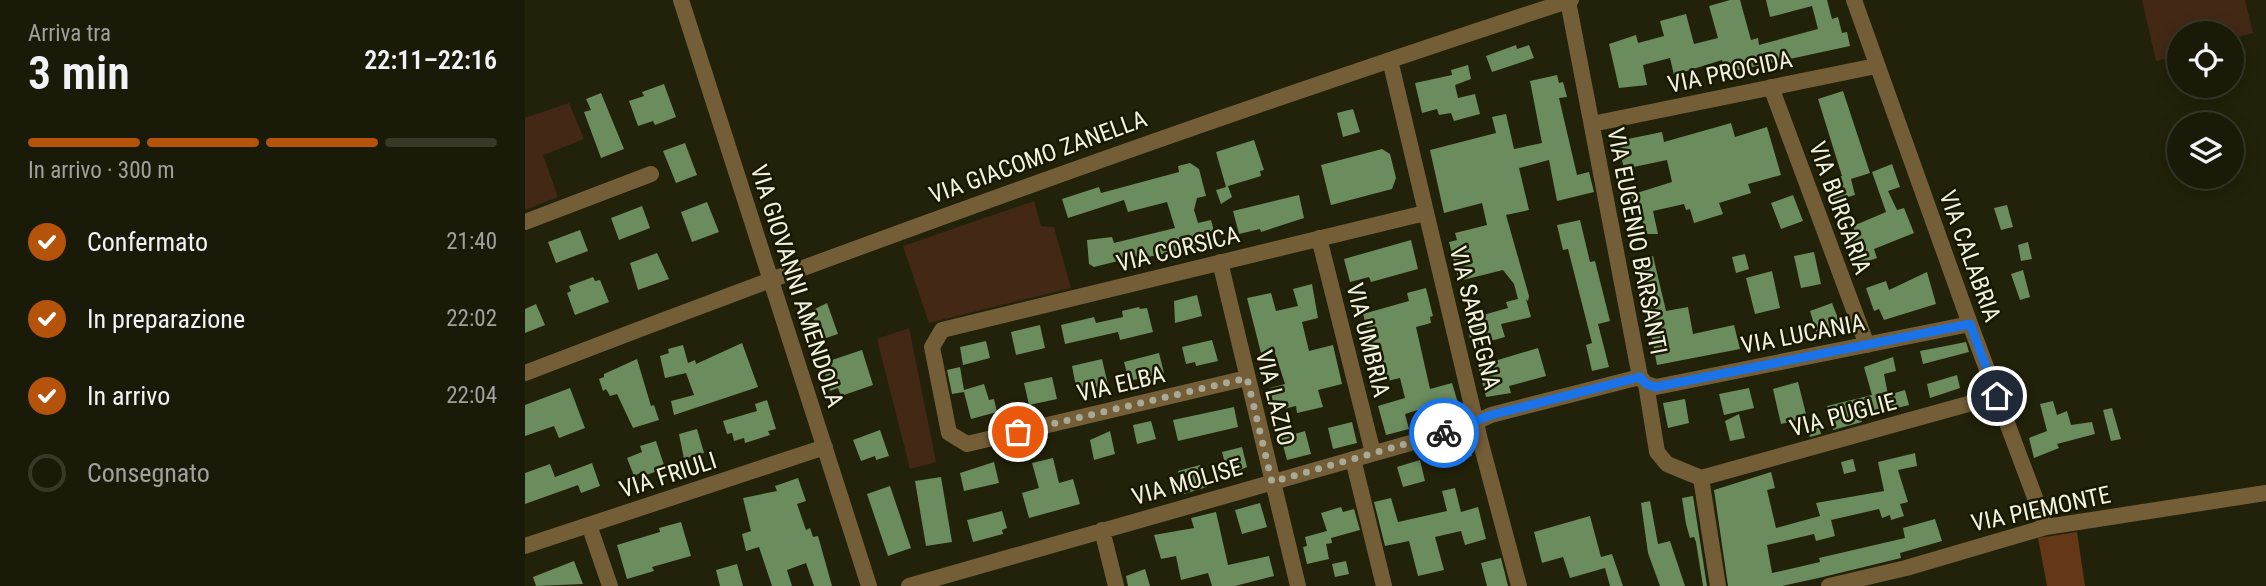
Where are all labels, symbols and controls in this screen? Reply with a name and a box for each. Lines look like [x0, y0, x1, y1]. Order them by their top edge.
text: Arriva tra [28, 20, 111, 47]
map controls [2167, 21, 2244, 189]
button: locate [2167, 21, 2244, 98]
text: 22:11–22:16 [364, 45, 497, 75]
street label: VIA PROCIDA [1665, 45, 1795, 99]
text: 3 min [28, 46, 130, 100]
street label: VIA GIACOMO ZANELLA [925, 105, 1151, 209]
button: layers [2167, 112, 2244, 189]
street label: VIA EUGENIO BARSANTI [1601, 125, 1673, 357]
street label: VIA BURGARIA [1803, 138, 1877, 278]
text: In arrivo · 300 m [28, 157, 175, 184]
street label: VIA GIOVANNI AMENDOLA [745, 161, 850, 411]
street label: VIA CALABRIA [1933, 186, 2007, 326]
street label: VIA CORSICA [1114, 220, 1243, 278]
icon: check [28, 223, 66, 261]
text: Confermato [87, 227, 208, 257]
text: 21:40 [446, 228, 497, 255]
street label: VIA SARDEGNA [1444, 243, 1506, 393]
street label: VIA UMBRIA [1340, 280, 1396, 400]
icon: check [28, 300, 66, 338]
text: In preparazione [87, 304, 245, 334]
text: 22:02 [446, 305, 497, 332]
street label: VIA LUCANIA [1739, 308, 1867, 360]
street label: VIA LAZIO [1250, 347, 1300, 449]
street label: VIA ELBA [1074, 360, 1168, 408]
pin [1967, 366, 2027, 426]
icon: check [28, 377, 66, 415]
icon: home [1978, 377, 2016, 415]
text: In arrivo [87, 381, 170, 411]
text: 22:04 [446, 382, 497, 409]
street label: VIA PUGLIE [1787, 387, 1899, 443]
courier [1409, 398, 1479, 468]
pin [988, 402, 1048, 462]
icon: bag [999, 413, 1037, 451]
icon: bike [1425, 414, 1463, 452]
street label: VIA FRIULI [616, 446, 720, 504]
street label: VIA MOLISE [1129, 453, 1245, 511]
text: Consegnato [87, 458, 210, 488]
street label: VIA PIEMONTE [1969, 481, 2113, 537]

